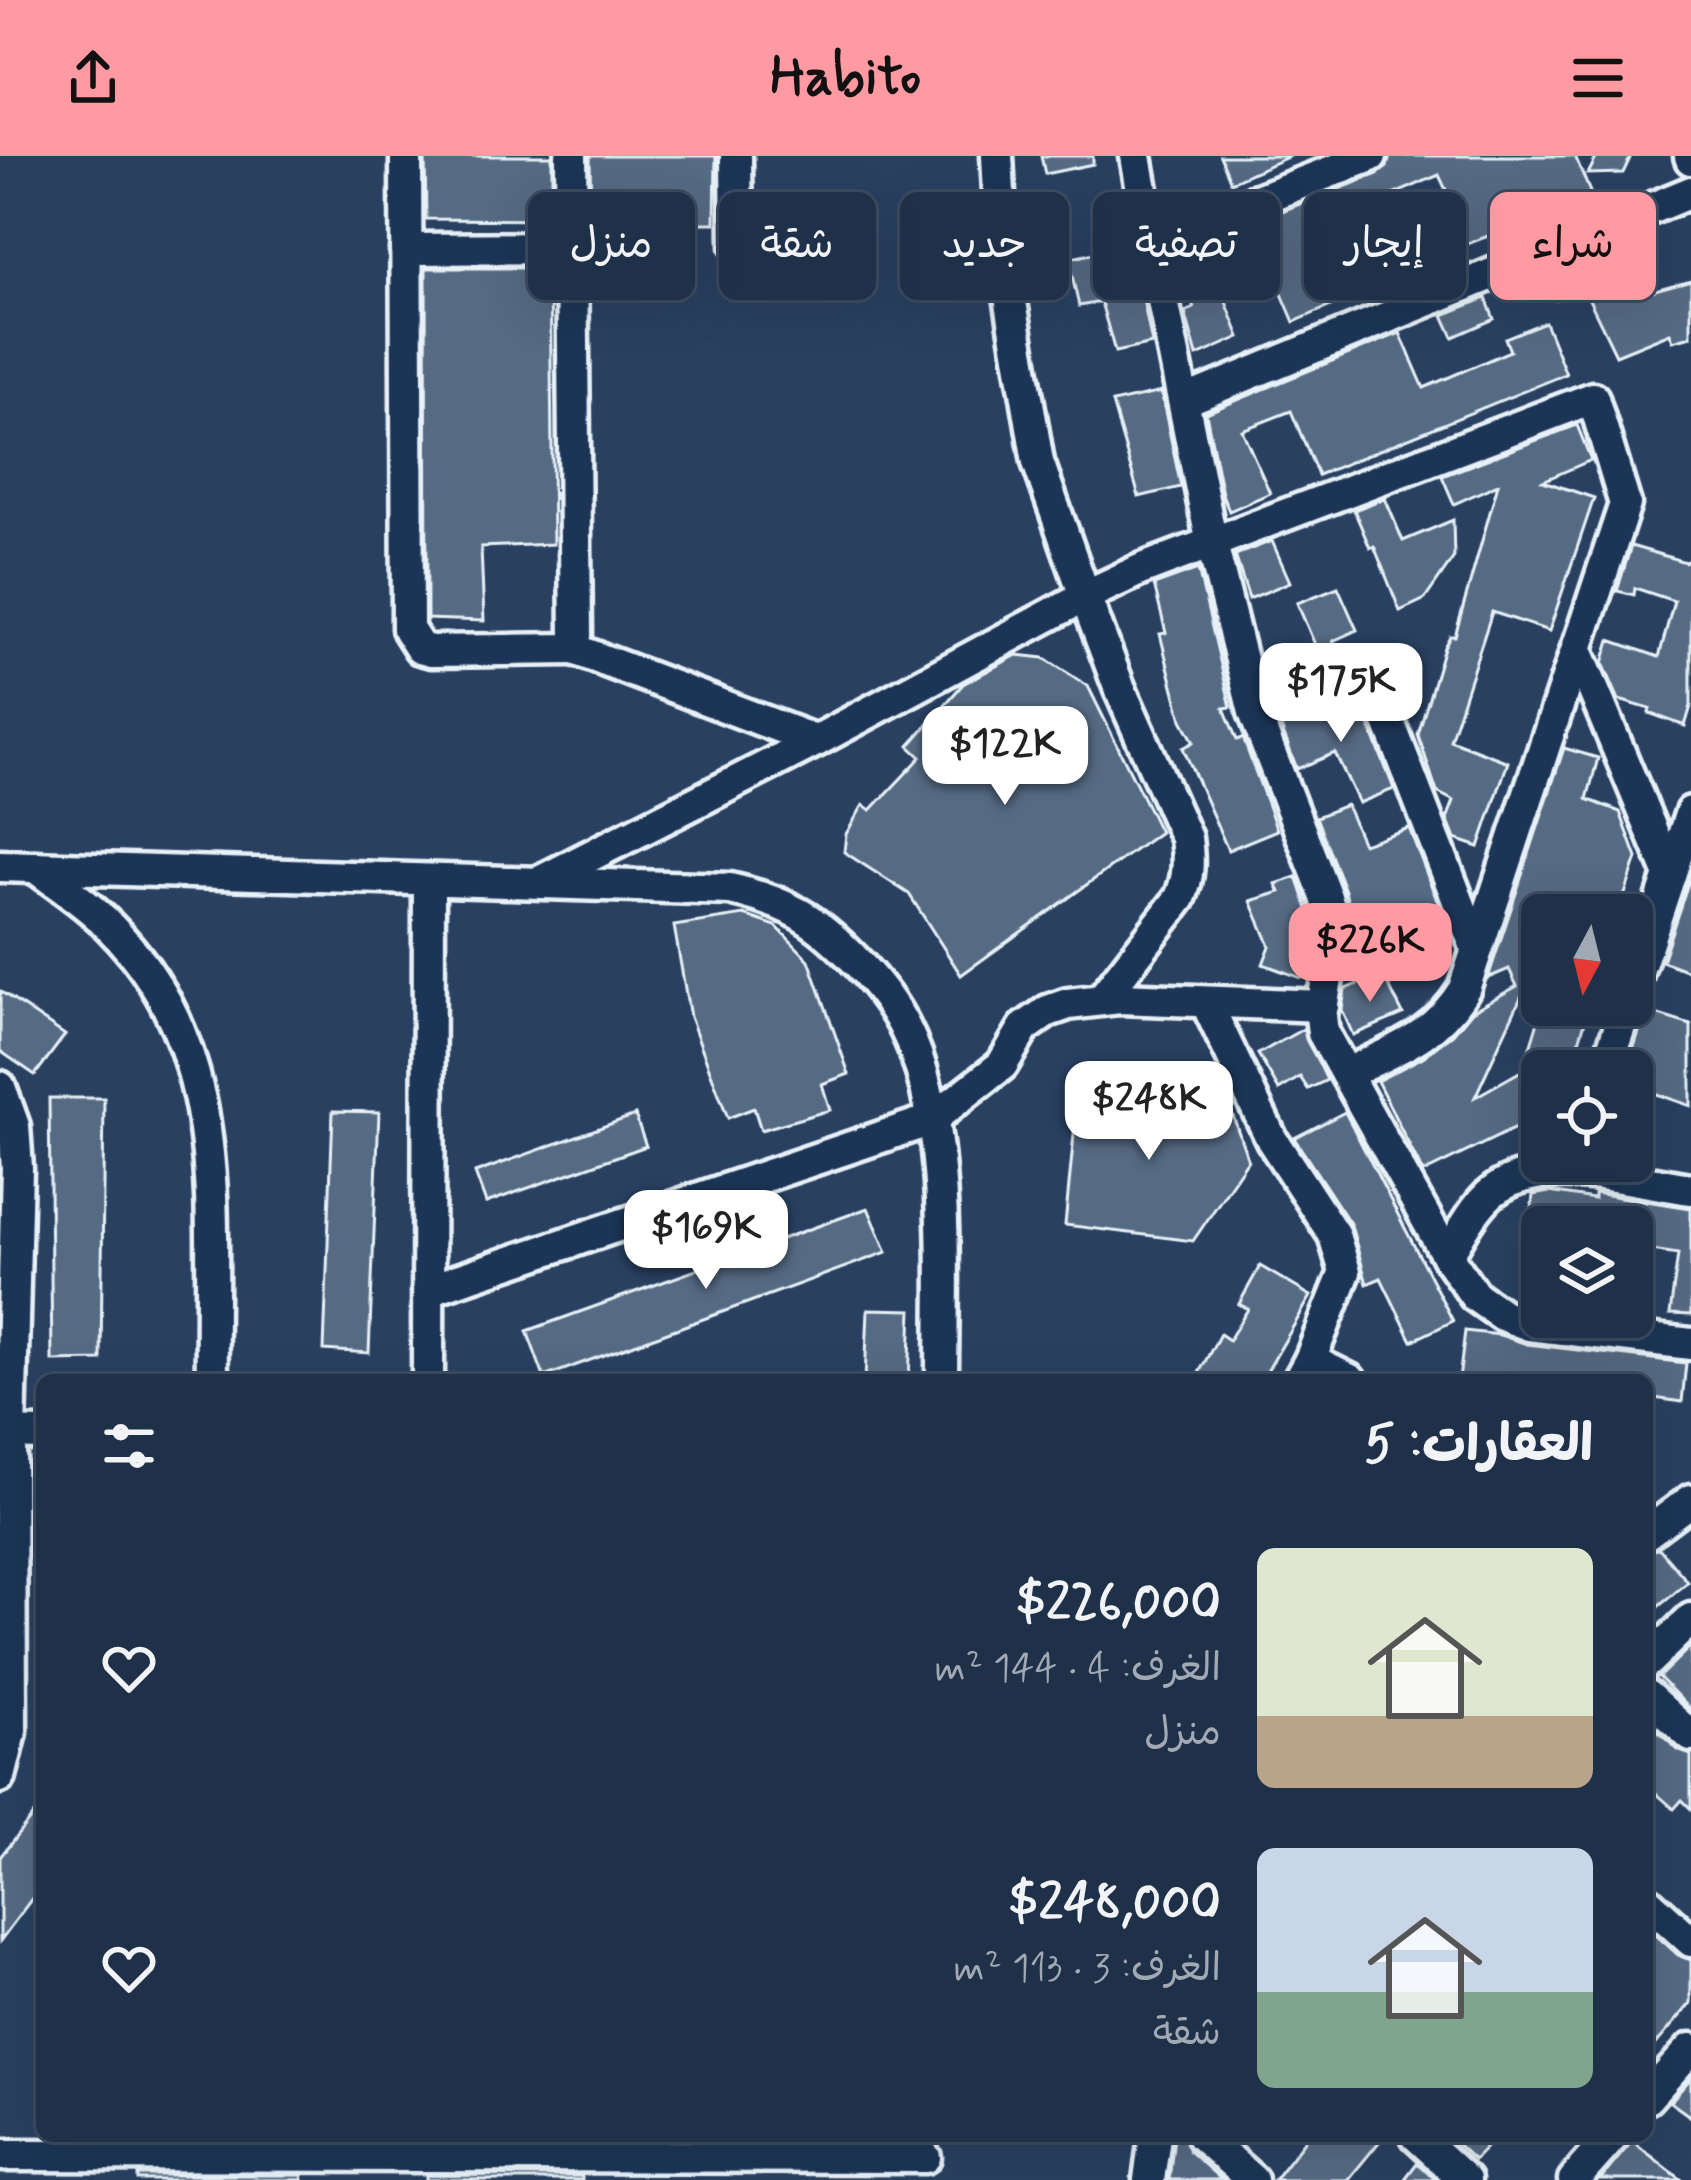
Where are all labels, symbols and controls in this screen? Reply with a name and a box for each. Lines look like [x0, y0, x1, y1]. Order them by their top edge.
text: Habito [770, 43, 921, 114]
icon: share [60, 45, 126, 111]
icon: menu [1565, 45, 1631, 111]
chip: منزل [528, 192, 695, 300]
chip: شقة [719, 192, 876, 300]
chip: جديد [900, 192, 1069, 300]
chip: تصفية [1093, 192, 1280, 300]
chip: إيجار [1304, 192, 1466, 300]
chip: شراء [1490, 192, 1656, 300]
pin: $175K [1257, 643, 1425, 745]
text: $175K [1286, 656, 1396, 707]
pin: $122K [921, 706, 1089, 808]
text: $122K [949, 719, 1061, 770]
north arrow [1521, 894, 1653, 1026]
map controls [1521, 894, 1653, 1338]
pin: $226K [1286, 903, 1454, 1005]
text: $226K [1316, 916, 1424, 967]
button: locate [1521, 1050, 1653, 1182]
pin: $248K [1065, 1061, 1233, 1163]
text: $248K [1092, 1074, 1206, 1125]
pin: $169K [622, 1190, 790, 1292]
text: $169K [651, 1203, 761, 1254]
button: layers [1521, 1206, 1653, 1338]
icon: filters [96, 1413, 162, 1479]
text: العقارات: 5 [1364, 1413, 1593, 1479]
text: $226,000 [1016, 1571, 1221, 1637]
icon: home [1353, 1596, 1497, 1740]
icon: heart [96, 1635, 162, 1701]
text: الغرف: 4 · 144 m² [934, 1644, 1221, 1695]
text: منزل [1144, 1708, 1221, 1759]
text: $248,000 [1008, 1871, 1221, 1937]
icon: home [1353, 1896, 1497, 2040]
icon: heart [96, 1935, 162, 2001]
text: الغرف: 3 · 113 m² [953, 1944, 1221, 1995]
text: شقة [1153, 2008, 1221, 2059]

